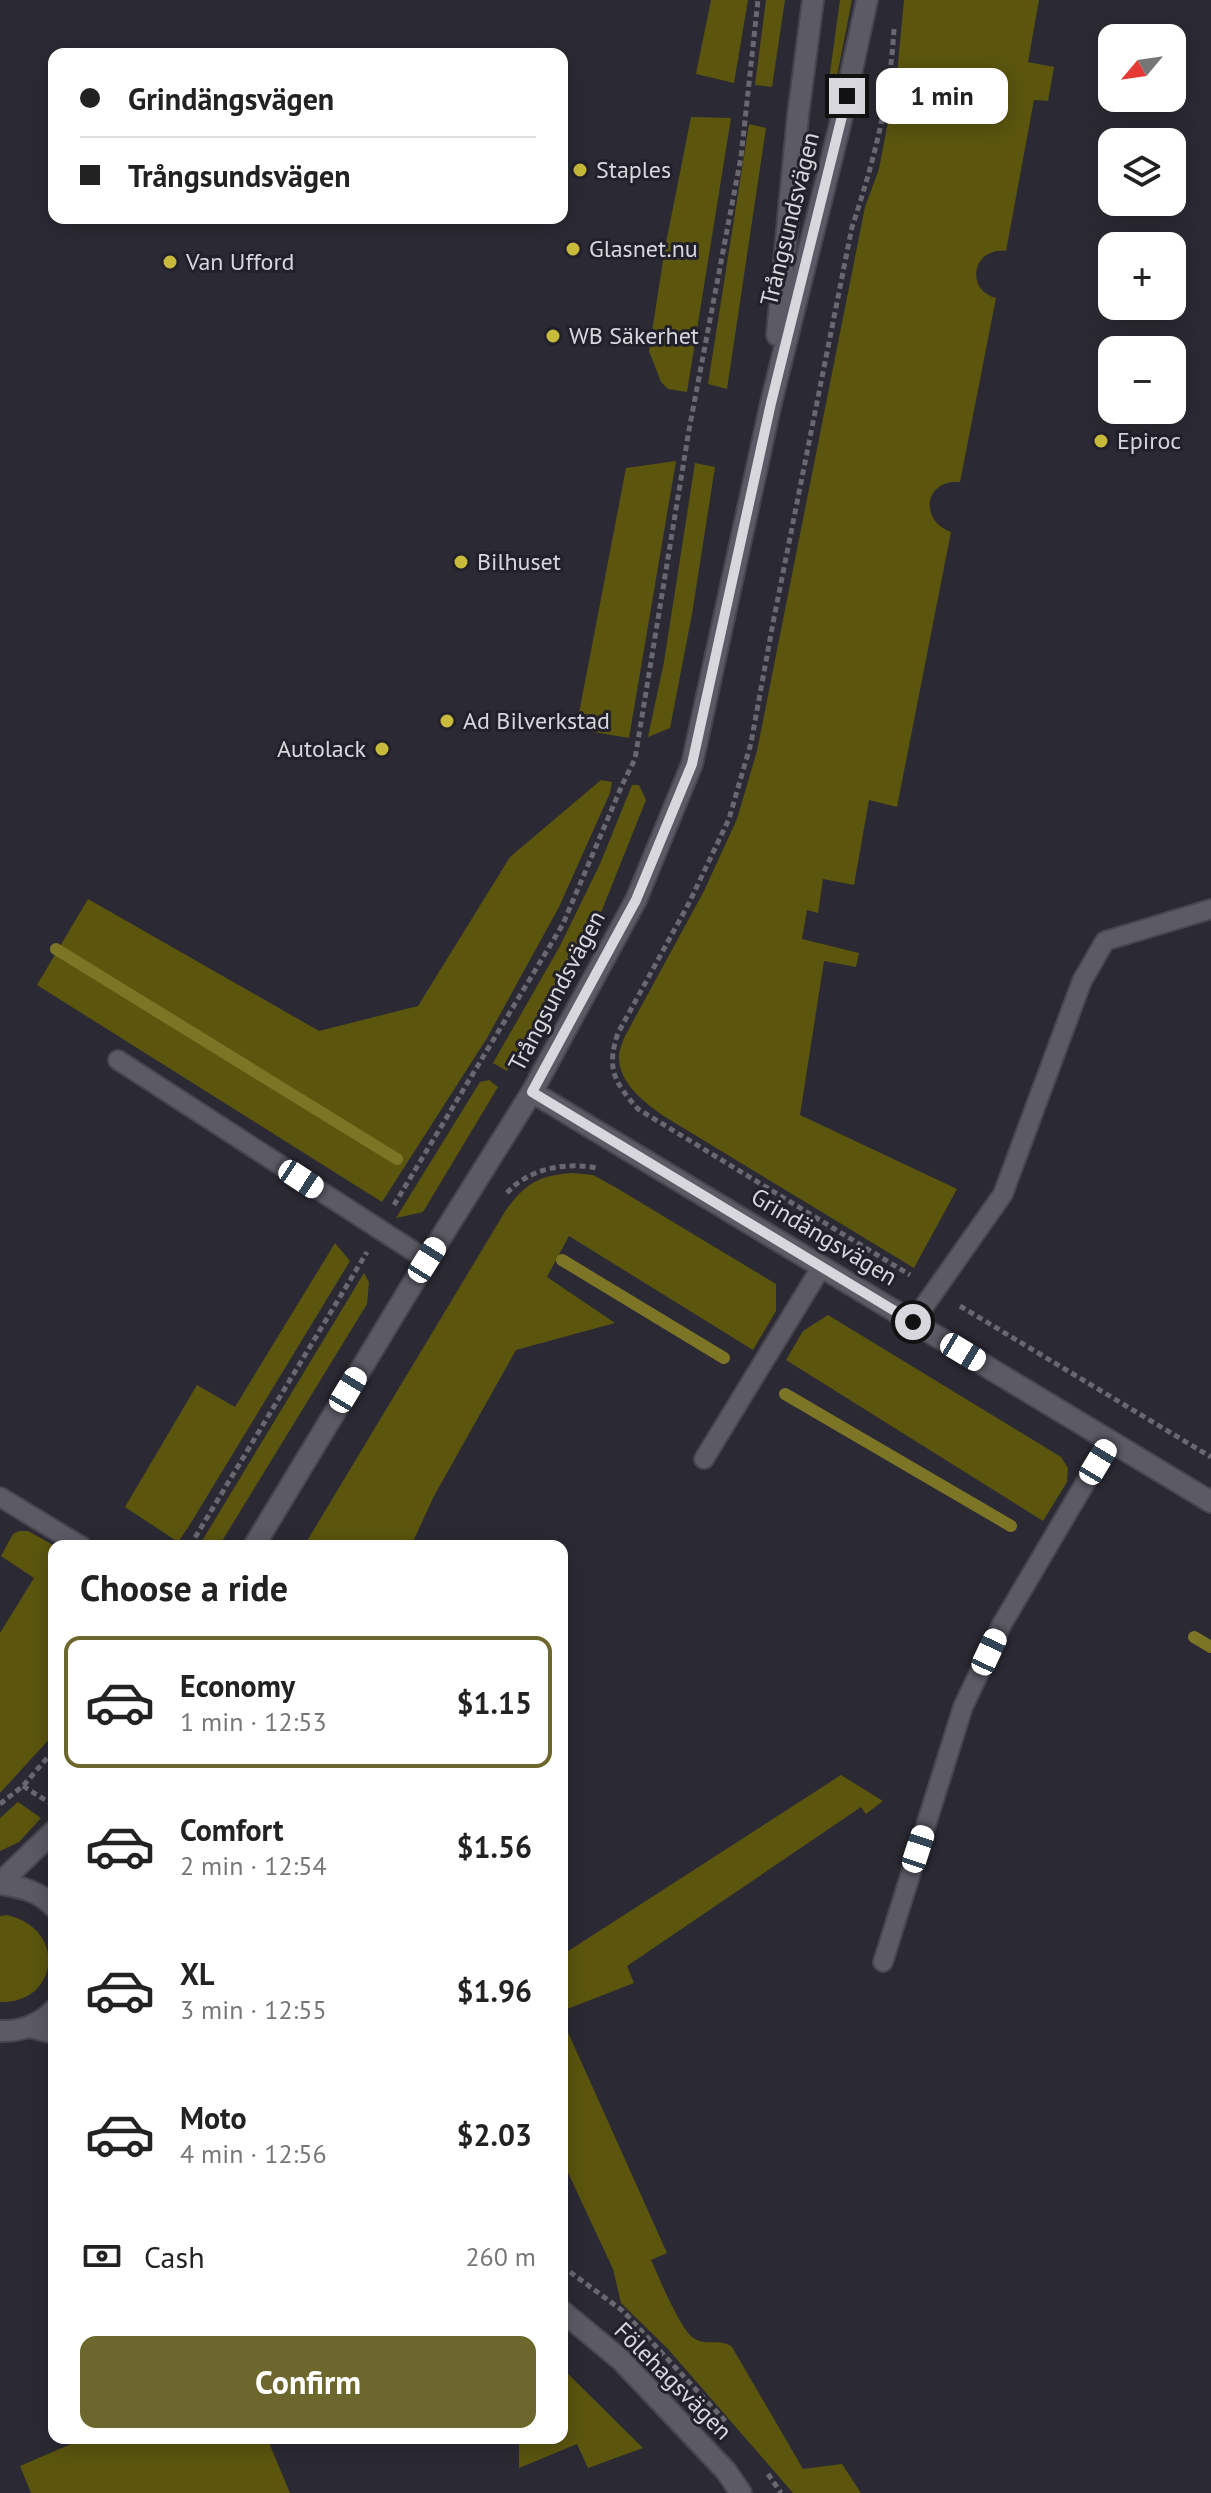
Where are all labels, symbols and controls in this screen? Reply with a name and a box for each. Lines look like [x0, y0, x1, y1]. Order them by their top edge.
north arrow [1098, 24, 1186, 112]
map controls [1098, 24, 1186, 424]
callout: 1 min [875, 68, 1007, 124]
route end [829, 78, 865, 114]
text: Grindängsvägen [128, 79, 334, 118]
text: 1 min [910, 79, 974, 112]
button: layers [1098, 128, 1186, 216]
street label: Trångsundsvägen [753, 129, 826, 309]
place label: Staples [596, 154, 671, 185]
text: Trångsundsvägen [128, 156, 351, 195]
marker: Staples [571, 161, 589, 179]
button: + [1098, 232, 1186, 320]
place label: Glasnet.nu [589, 233, 698, 264]
marker: Glasnet.nu [564, 240, 582, 258]
place label: Van Ufford [185, 246, 295, 277]
marker: Van Ufford [161, 253, 179, 271]
place label: WB Säkerhet [569, 320, 699, 351]
marker: WB Säkerhet [544, 327, 562, 345]
button: − [1098, 336, 1186, 424]
place label: Epiroc [1117, 425, 1181, 456]
marker: Epiroc [1092, 432, 1110, 450]
place label: Bilhuset [477, 546, 561, 577]
marker: Bilhuset [452, 553, 470, 571]
place label: Ad Bilverkstad [463, 705, 610, 736]
marker: Ad Bilverkstad [438, 712, 456, 730]
place label: Autolack [277, 733, 366, 764]
marker: Autolack [373, 740, 391, 758]
street label: Trångsundsvägen [501, 905, 612, 1077]
car [274, 1156, 328, 1202]
street label: Grindängsvägen [746, 1181, 903, 1292]
car [404, 1233, 450, 1287]
route start [895, 1304, 931, 1340]
car [936, 1329, 990, 1375]
car [325, 1363, 371, 1417]
car [1075, 1435, 1121, 1489]
text: Choose a ride [80, 1564, 288, 1611]
car [968, 1625, 1010, 1679]
icon: car [84, 1666, 156, 1738]
text: Economy [180, 1666, 295, 1705]
text: $1.15 [457, 1683, 532, 1722]
text: 1 min · 12:53 [180, 1705, 327, 1738]
icon: car [84, 1810, 156, 1882]
text: Comfort [180, 1810, 283, 1849]
car [899, 1822, 937, 1876]
text: $1.56 [457, 1827, 532, 1866]
text: 2 min · 12:54 [180, 1849, 327, 1882]
icon: car [84, 1954, 156, 2026]
text: XL [180, 1954, 214, 1993]
text: $1.96 [457, 1971, 532, 2010]
text: 3 min · 12:55 [180, 1993, 327, 2026]
icon: car [84, 2098, 156, 2170]
text: Moto [180, 2098, 247, 2137]
text: $2.03 [457, 2115, 532, 2154]
text: 4 min · 12:56 [180, 2137, 327, 2170]
icon: cash [80, 2234, 124, 2278]
text: Cash [144, 2237, 205, 2276]
text: 260 m [465, 2240, 536, 2273]
street label: Fölehagsvägen [608, 2315, 739, 2446]
button: Confirm [80, 2336, 536, 2428]

